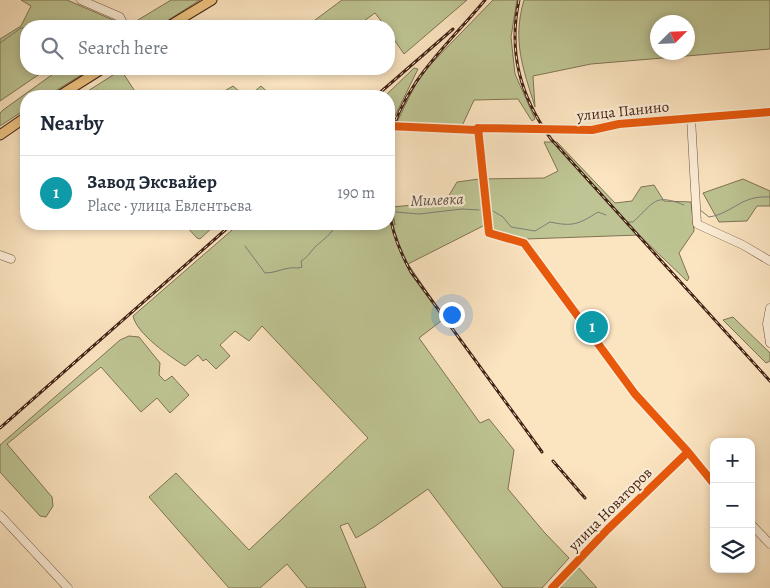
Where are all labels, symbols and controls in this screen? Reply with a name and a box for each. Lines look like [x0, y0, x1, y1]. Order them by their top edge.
north arrow [650, 15, 695, 60]
search box [20, 20, 395, 75]
icon: search [38, 34, 66, 62]
text: Search here [78, 35, 168, 61]
street label: улица Панино [575, 96, 670, 126]
text: Nearby [40, 109, 103, 137]
text: Завод Эксвайер [87, 169, 217, 195]
text: 1 [53, 182, 59, 204]
text: 190 m [337, 182, 375, 204]
water label: Милевка [410, 188, 464, 212]
text: Place · улица Евлентьева [87, 195, 252, 217]
your location [439, 302, 465, 328]
pin: 1 [576, 308, 608, 346]
map controls [710, 438, 755, 573]
button: + [710, 438, 755, 483]
street label: улица Новаторов [563, 463, 656, 556]
button: − [710, 483, 755, 528]
button: layers [710, 528, 755, 573]

